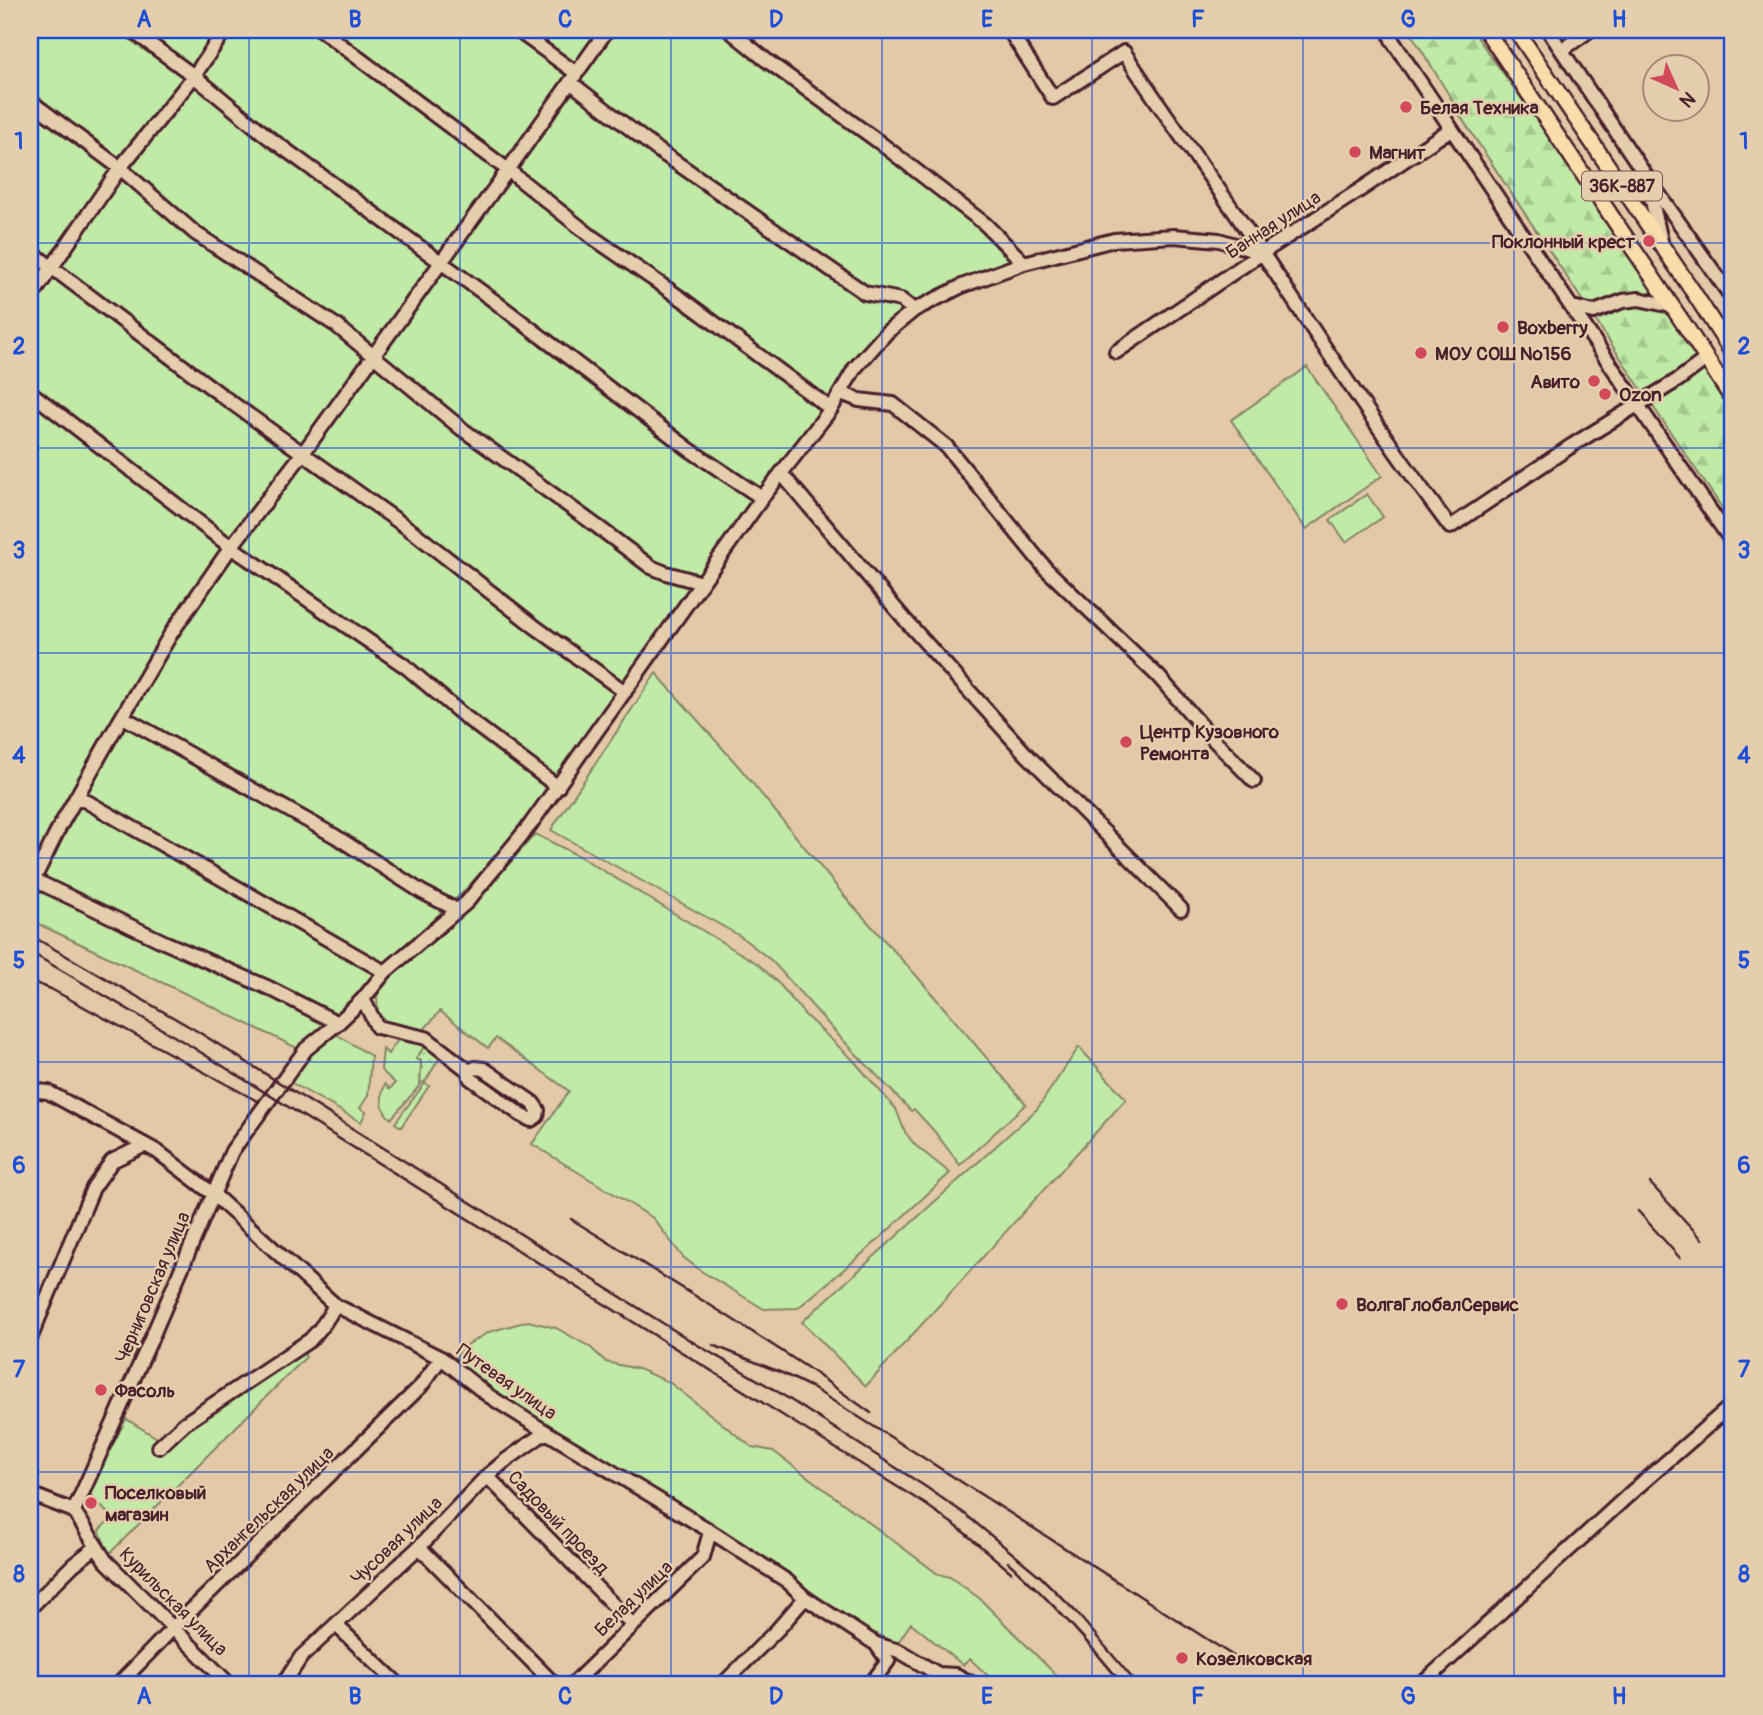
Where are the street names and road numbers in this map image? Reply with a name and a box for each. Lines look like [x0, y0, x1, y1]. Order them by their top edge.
road number: 36К-887 [1582, 172, 1662, 201]
street label: Банная улица [1222, 185, 1326, 264]
street label: Черниговская улица [110, 1208, 196, 1367]
street label: Путевая улица [452, 1338, 561, 1425]
street label: Архангельская улица [198, 1441, 339, 1578]
street label: Садовый проезд [502, 1466, 614, 1580]
street label: Чусовая улица [346, 1491, 448, 1590]
street label: Курильская улица [114, 1542, 233, 1661]
street label: Белая улица [589, 1555, 678, 1642]

